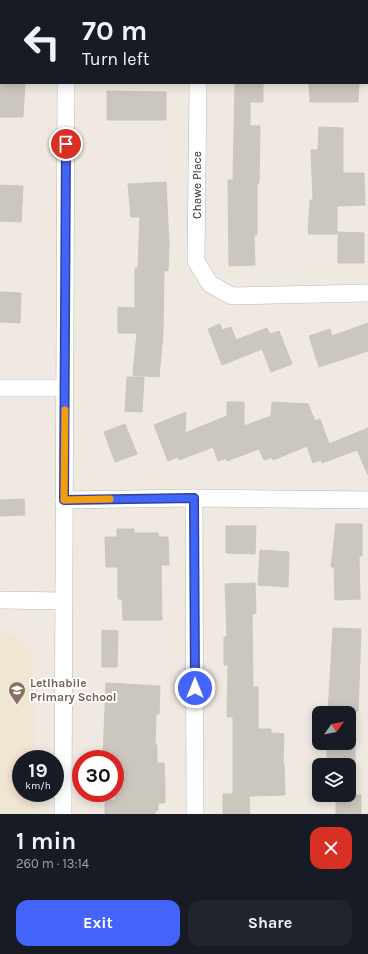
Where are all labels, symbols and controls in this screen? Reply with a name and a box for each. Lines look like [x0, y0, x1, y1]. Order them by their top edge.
text: 70 m [82, 14, 147, 47]
icon: left [16, 16, 68, 68]
text: Turn left [82, 48, 150, 70]
pin [49, 127, 83, 161]
icon: arrive [55, 133, 77, 155]
street label: Chawe Place [190, 151, 204, 219]
position arrow [174, 667, 216, 709]
place label: Letlhabile Primary School [30, 676, 117, 704]
school or university icon: Letlhabile Primary School [7, 680, 27, 705]
north arrow [312, 706, 356, 750]
map controls [312, 706, 356, 802]
speed limit sign: 30 [72, 750, 124, 802]
button: layers [312, 758, 356, 802]
text: 19 [28, 759, 48, 782]
text: km/h [25, 780, 51, 792]
text: 1 min [16, 827, 76, 855]
button: close [310, 827, 352, 869]
text: 260 m · 13:14 [16, 856, 89, 871]
button: Exit [16, 900, 180, 946]
button: Share [188, 900, 352, 946]

